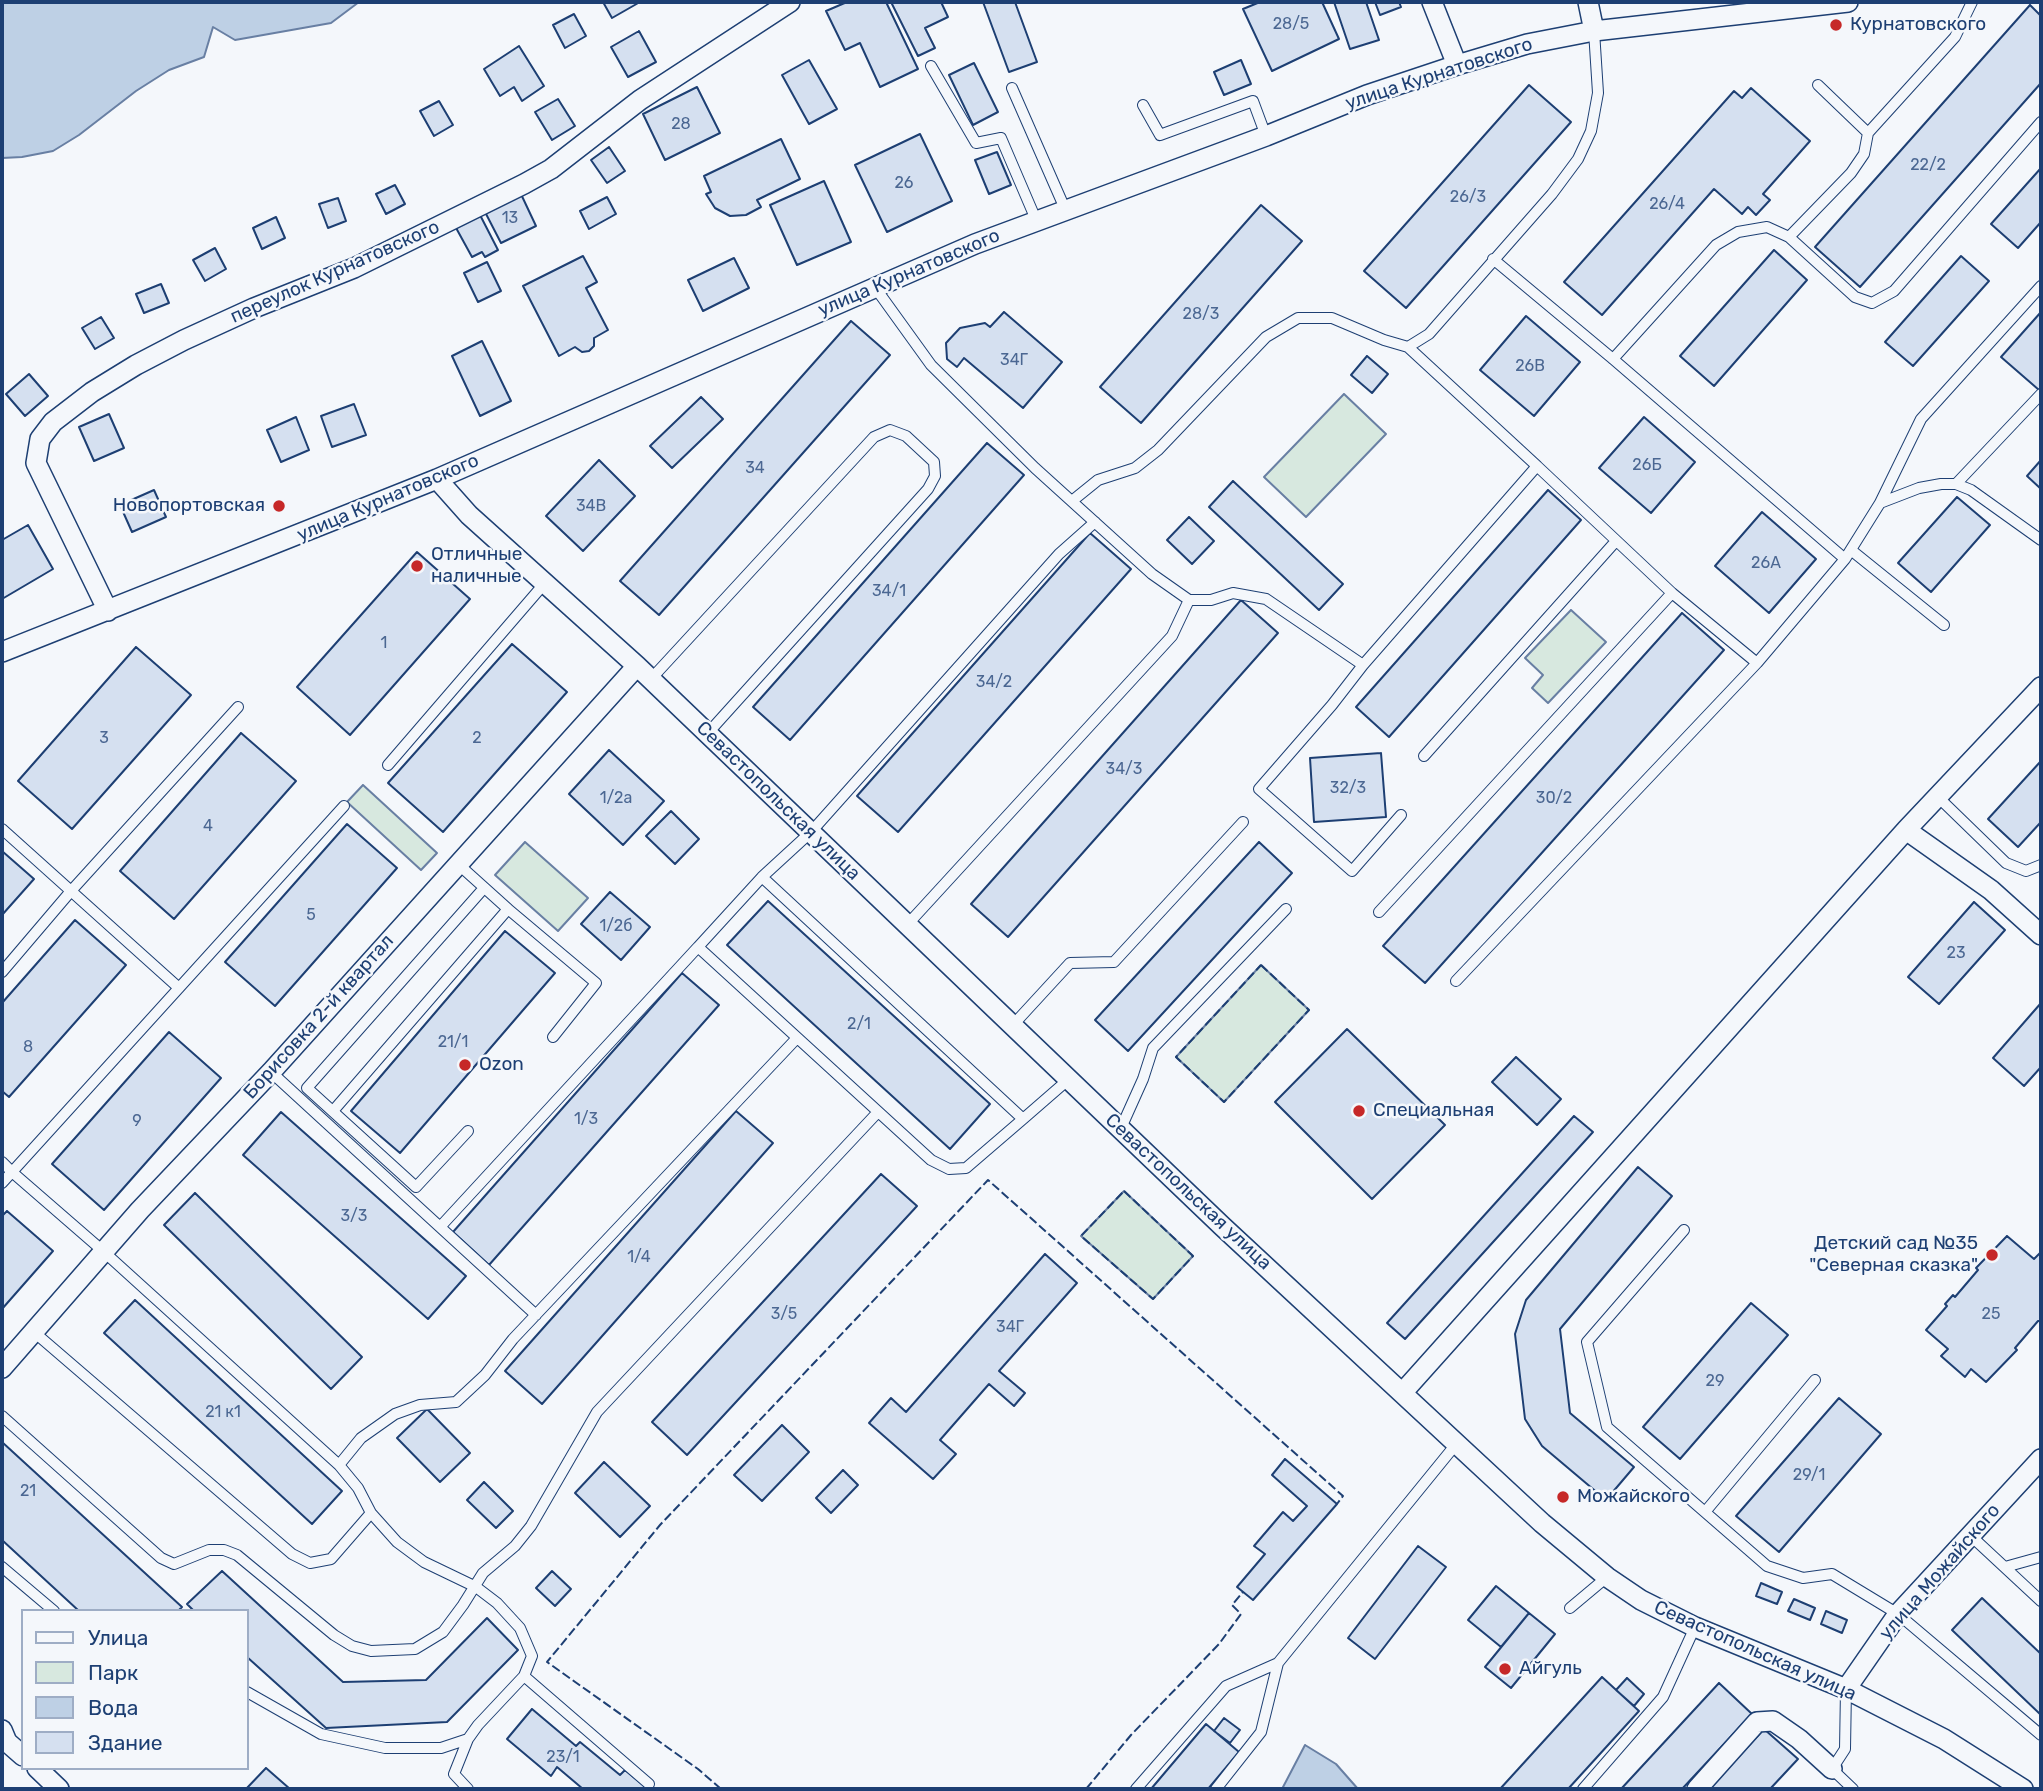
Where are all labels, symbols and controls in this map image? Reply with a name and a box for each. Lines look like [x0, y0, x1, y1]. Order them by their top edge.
house number: 28/5 [1273, 14, 1309, 34]
place label: Курнатовского [1850, 14, 1986, 36]
marker: Курнатовского [1828, 17, 1844, 33]
street label: улица Курнатовского [1342, 33, 1536, 115]
house number: 28 [671, 114, 691, 134]
house number: 22/2 [1910, 155, 1946, 175]
house number: 26 [894, 173, 914, 193]
house number: 26/3 [1450, 187, 1486, 207]
house number: 26/4 [1649, 194, 1685, 214]
house number: 13 [502, 208, 518, 228]
street label: переулок Курнатовского [227, 216, 443, 328]
street label: улица Курнатовского [815, 224, 1003, 322]
house number: 28/3 [1183, 304, 1219, 324]
house number: 34Г [1000, 350, 1028, 370]
house number: 26В [1515, 356, 1545, 376]
street label: улица Курнатовского [294, 449, 482, 547]
house number: 26Б [1632, 455, 1662, 475]
house number: 34 [745, 458, 765, 478]
place label: Новопортовская [113, 495, 265, 517]
house number: 34В [576, 496, 606, 516]
marker: Новопортовская [271, 498, 287, 514]
place label: Отличные наличные [431, 544, 522, 588]
house number: 26А [1751, 553, 1781, 573]
marker: Отличные наличные [409, 558, 425, 574]
house number: 34/1 [872, 581, 906, 601]
house number: 1 [381, 633, 387, 653]
house number: 34/2 [976, 672, 1012, 692]
street label: Севастопольская улица [691, 717, 865, 885]
house number: 3 [99, 728, 109, 748]
house number: 2 [472, 728, 482, 748]
house number: 34/3 [1106, 759, 1142, 779]
house number: 32/3 [1330, 778, 1366, 798]
house number: 1/2а [600, 788, 632, 808]
house number: 30/2 [1536, 788, 1572, 808]
house number: 4 [203, 816, 213, 836]
house number: 5 [306, 905, 316, 925]
house number: 1/2б [599, 916, 633, 936]
street label: Борисовка 2-й квартал [239, 930, 399, 1104]
house number: 23 [1946, 943, 1966, 963]
house number: 2/1 [847, 1014, 871, 1034]
house number: 21/1 [438, 1032, 468, 1052]
house number: 8 [23, 1037, 33, 1057]
place label: Ozon [479, 1054, 524, 1076]
marker: Ozon [457, 1057, 473, 1073]
place label: Специальная [1373, 1100, 1494, 1122]
marker: Специальная [1351, 1103, 1367, 1119]
house number: 1/3 [574, 1109, 598, 1129]
street label: Севастопольская улица [1100, 1109, 1276, 1275]
house number: 9 [132, 1111, 142, 1131]
house number: 3/3 [341, 1206, 367, 1226]
place label: Детский сад №35 "Северная сказка" [1809, 1233, 1978, 1277]
house number: 1/4 [627, 1247, 651, 1267]
marker: Детский сад №35 "Северная сказка" [1984, 1247, 2000, 1263]
house number: 3/5 [771, 1304, 797, 1324]
house number: 25 [1982, 1304, 2000, 1324]
house number: 34Г [996, 1317, 1024, 1337]
house number: 29 [1706, 1371, 1724, 1391]
house number: 21 к1 [205, 1402, 241, 1422]
house number: 29/1 [1793, 1465, 1825, 1485]
house number: 21 [20, 1481, 36, 1501]
place label: Можайского [1577, 1486, 1690, 1508]
marker: Можайского [1555, 1489, 1571, 1505]
street label: улица Можайского [1875, 1499, 2005, 1645]
street label: Севастопольская улица [1650, 1596, 1860, 1706]
legend [21, 1609, 248, 1770]
text: Улица [88, 1625, 148, 1650]
place label: Айгуль [1519, 1658, 1582, 1680]
text: Парк [88, 1660, 138, 1685]
marker: Айгуль [1497, 1661, 1513, 1677]
text: Вода [88, 1695, 138, 1720]
text: Здание [88, 1730, 163, 1755]
house number: 23/1 [546, 1747, 580, 1767]

